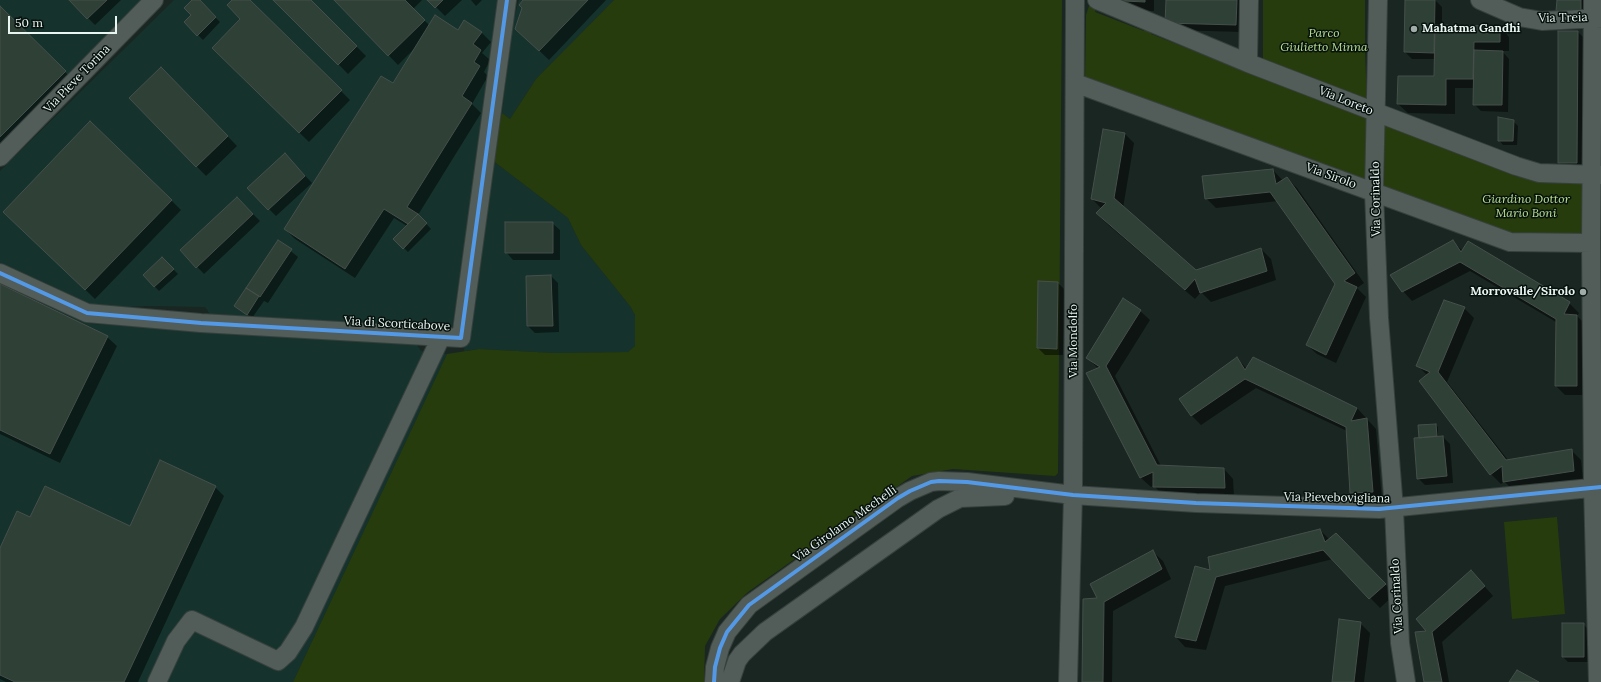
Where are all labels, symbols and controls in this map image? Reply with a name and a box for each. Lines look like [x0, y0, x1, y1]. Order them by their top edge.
scale bar [10, 8, 119, 34]
street label: Via Treia [1538, 10, 1588, 26]
text: 50 m [15, 15, 43, 30]
place label: Mahatma Gandhi [1422, 22, 1521, 36]
marker: Mahatma Gandhi [1409, 24, 1419, 34]
park label: Parco Giulietto Minna [1280, 27, 1368, 55]
street label: Via Pieve Torina [41, 42, 113, 116]
street label: Via Loreto [1317, 84, 1375, 118]
street label: Via Sirolo [1304, 160, 1358, 192]
street label: Via Corinaldo [1368, 161, 1384, 237]
park label: Giardino Dottor Mario Boni [1482, 193, 1570, 221]
place label: Morrovalle/Sirolo [1470, 285, 1575, 299]
marker: Morrovalle/Sirolo [1578, 287, 1588, 297]
street label: Via Mondolfo [1067, 304, 1081, 378]
street label: Via di Scorticabove [343, 314, 451, 334]
street label: Via Girolamo Mechelli [791, 483, 899, 565]
street label: Via Pievebovigliana [1284, 490, 1390, 506]
street label: Via Corinaldo [1388, 558, 1406, 634]

